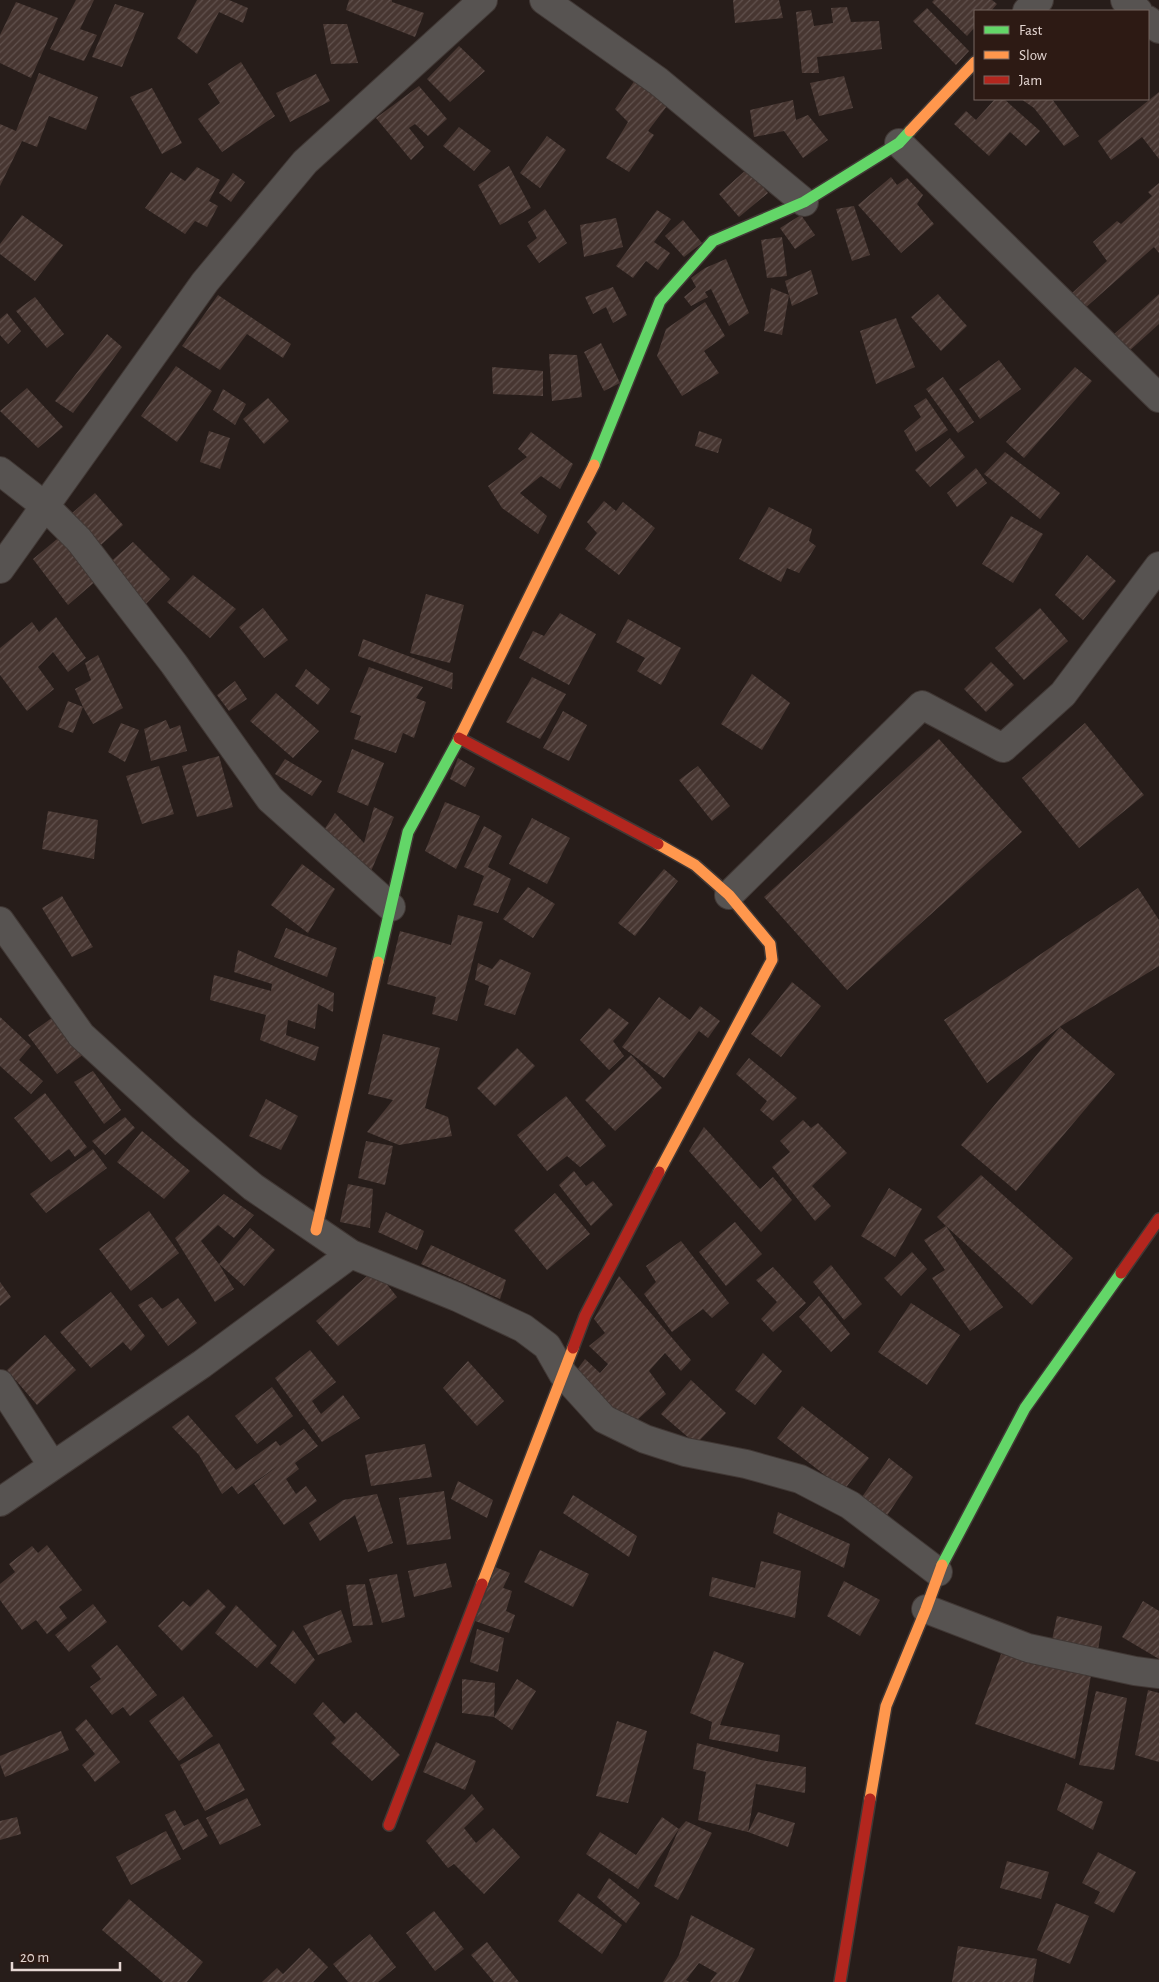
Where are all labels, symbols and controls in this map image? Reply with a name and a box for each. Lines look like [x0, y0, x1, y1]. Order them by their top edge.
legend [974, 10, 1149, 100]
text: Fast [1019, 23, 1043, 38]
text: Slow [1019, 48, 1047, 63]
text: Jam [1019, 73, 1042, 88]
scale bar [12, 1940, 120, 1972]
text: 20 m [20, 1950, 49, 1965]

